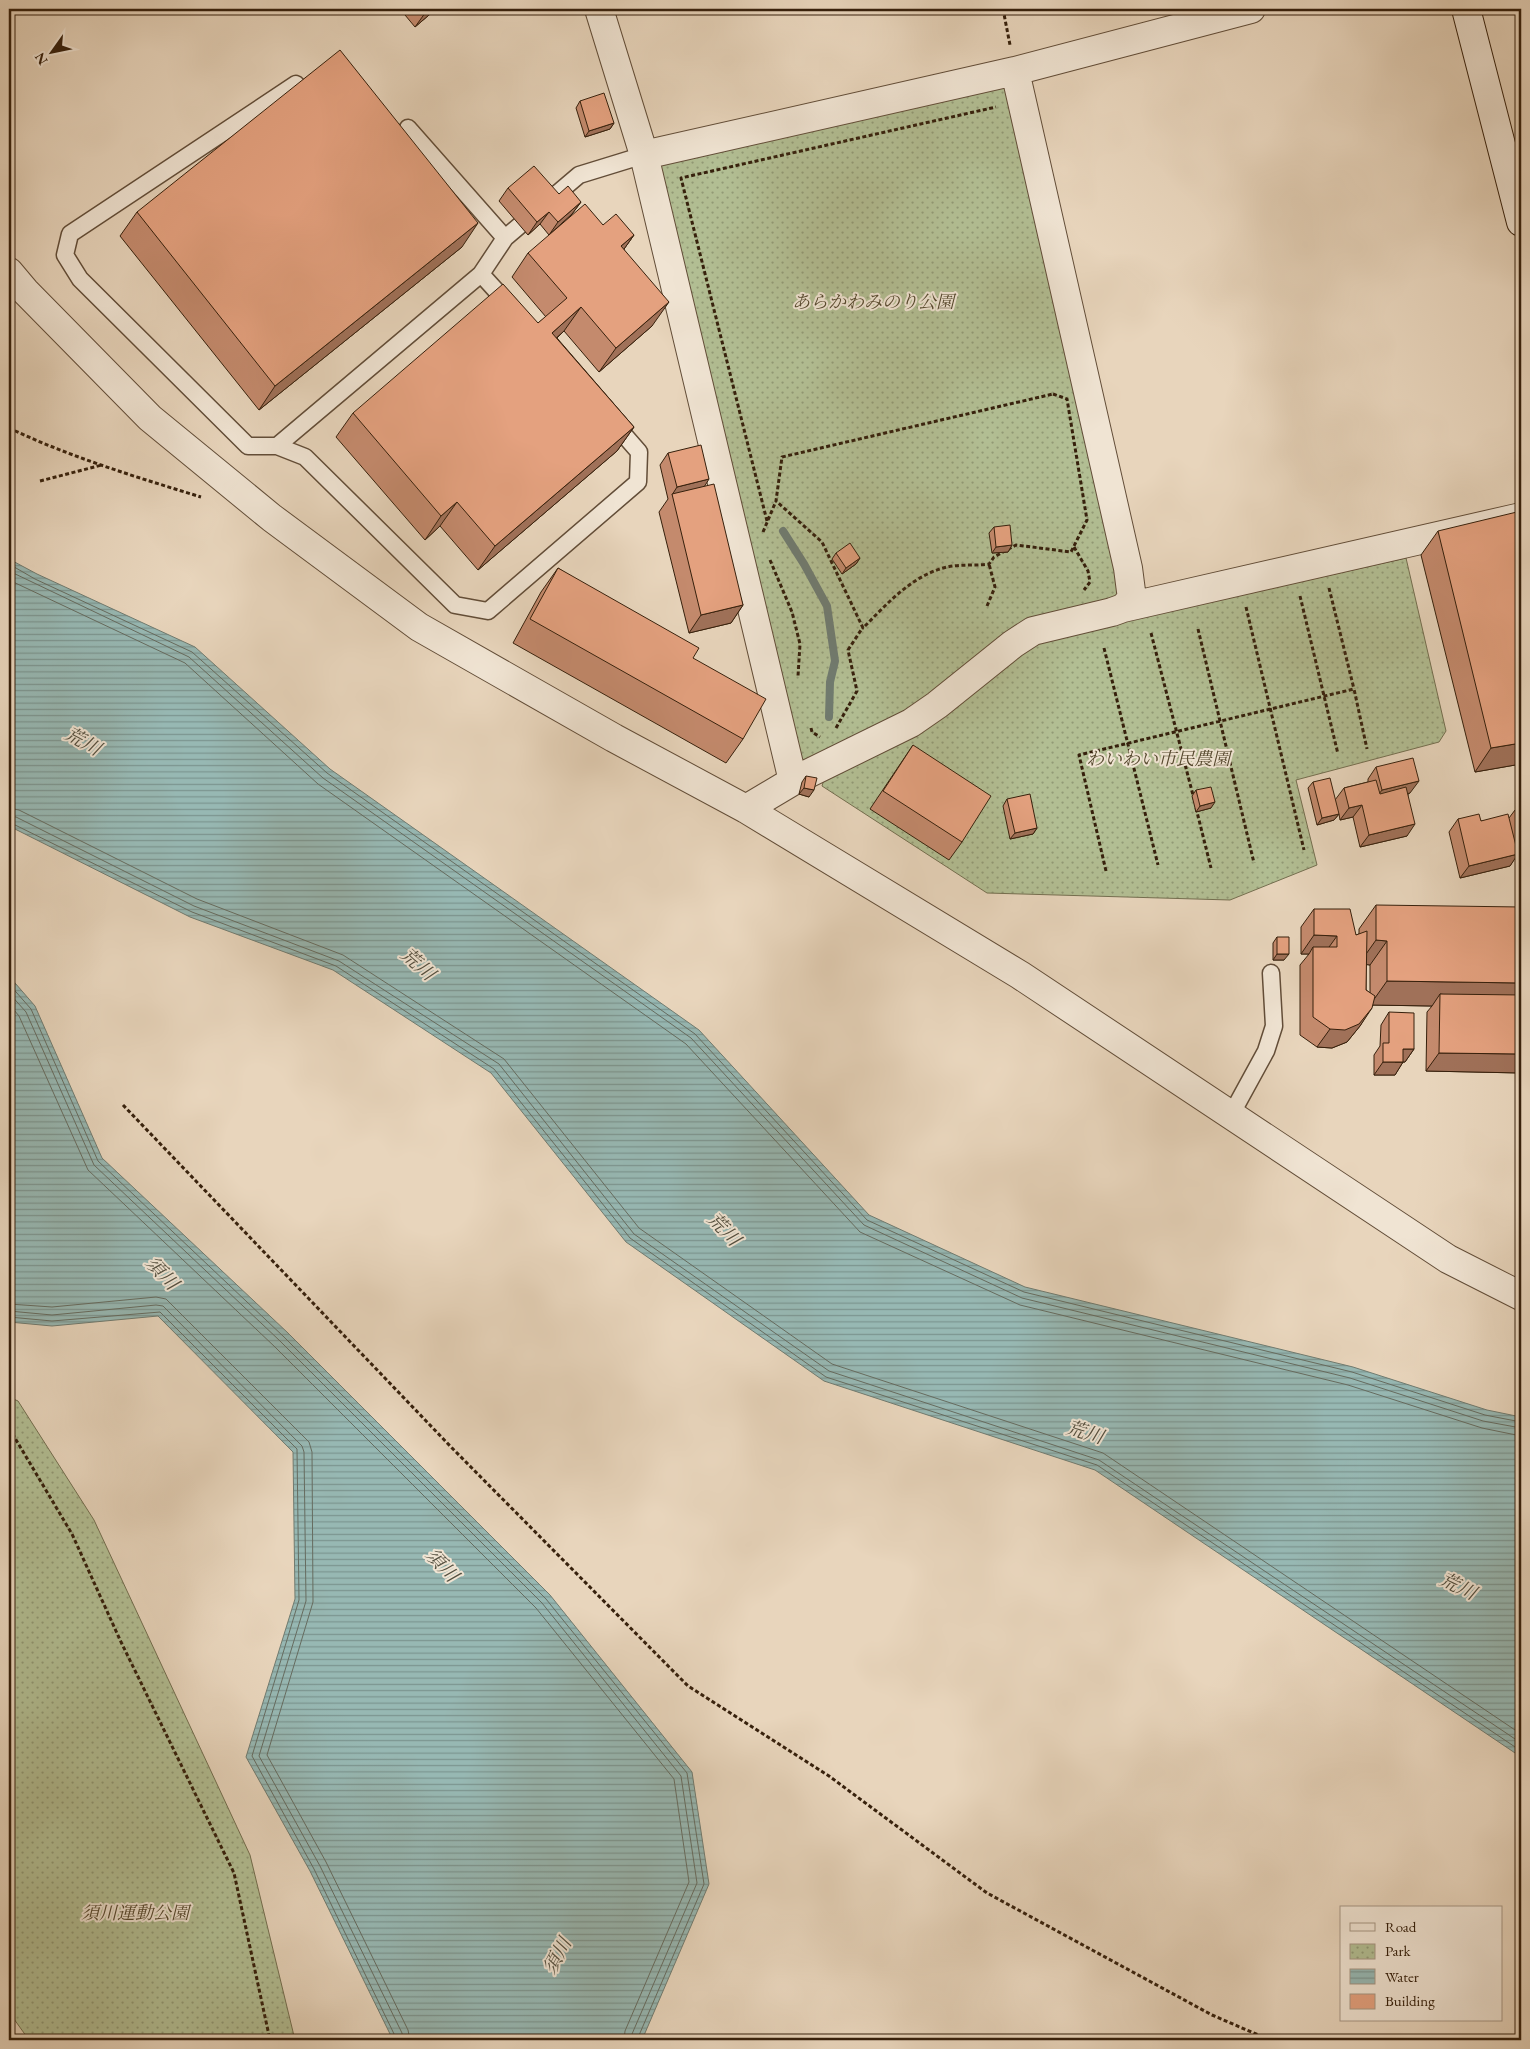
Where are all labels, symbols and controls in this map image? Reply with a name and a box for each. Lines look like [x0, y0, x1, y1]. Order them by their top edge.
north arrow [28, 28, 78, 78]
text: N [30, 49, 52, 69]
park label: あらかわみのり公園 [792, 290, 957, 313]
water label: 荒川 [60, 721, 107, 762]
park label: わいわい市民農園 [1086, 747, 1233, 770]
water label: 荒川 [396, 942, 442, 987]
water label: 荒川 [702, 1207, 748, 1253]
water label: 須川 [140, 1251, 186, 1297]
water label: 荒川 [1063, 1414, 1109, 1450]
water label: 須川 [420, 1543, 466, 1589]
water label: 荒川 [1435, 1566, 1482, 1606]
park label: 須川運動公園 [81, 1901, 192, 1924]
legend [1340, 1906, 1502, 2022]
text: Road [1385, 1917, 1417, 1936]
water label: 須川 [537, 1932, 578, 1979]
text: Park [1385, 1941, 1412, 1960]
text: Water [1385, 1967, 1419, 1986]
text: Building [1385, 1991, 1435, 2010]

